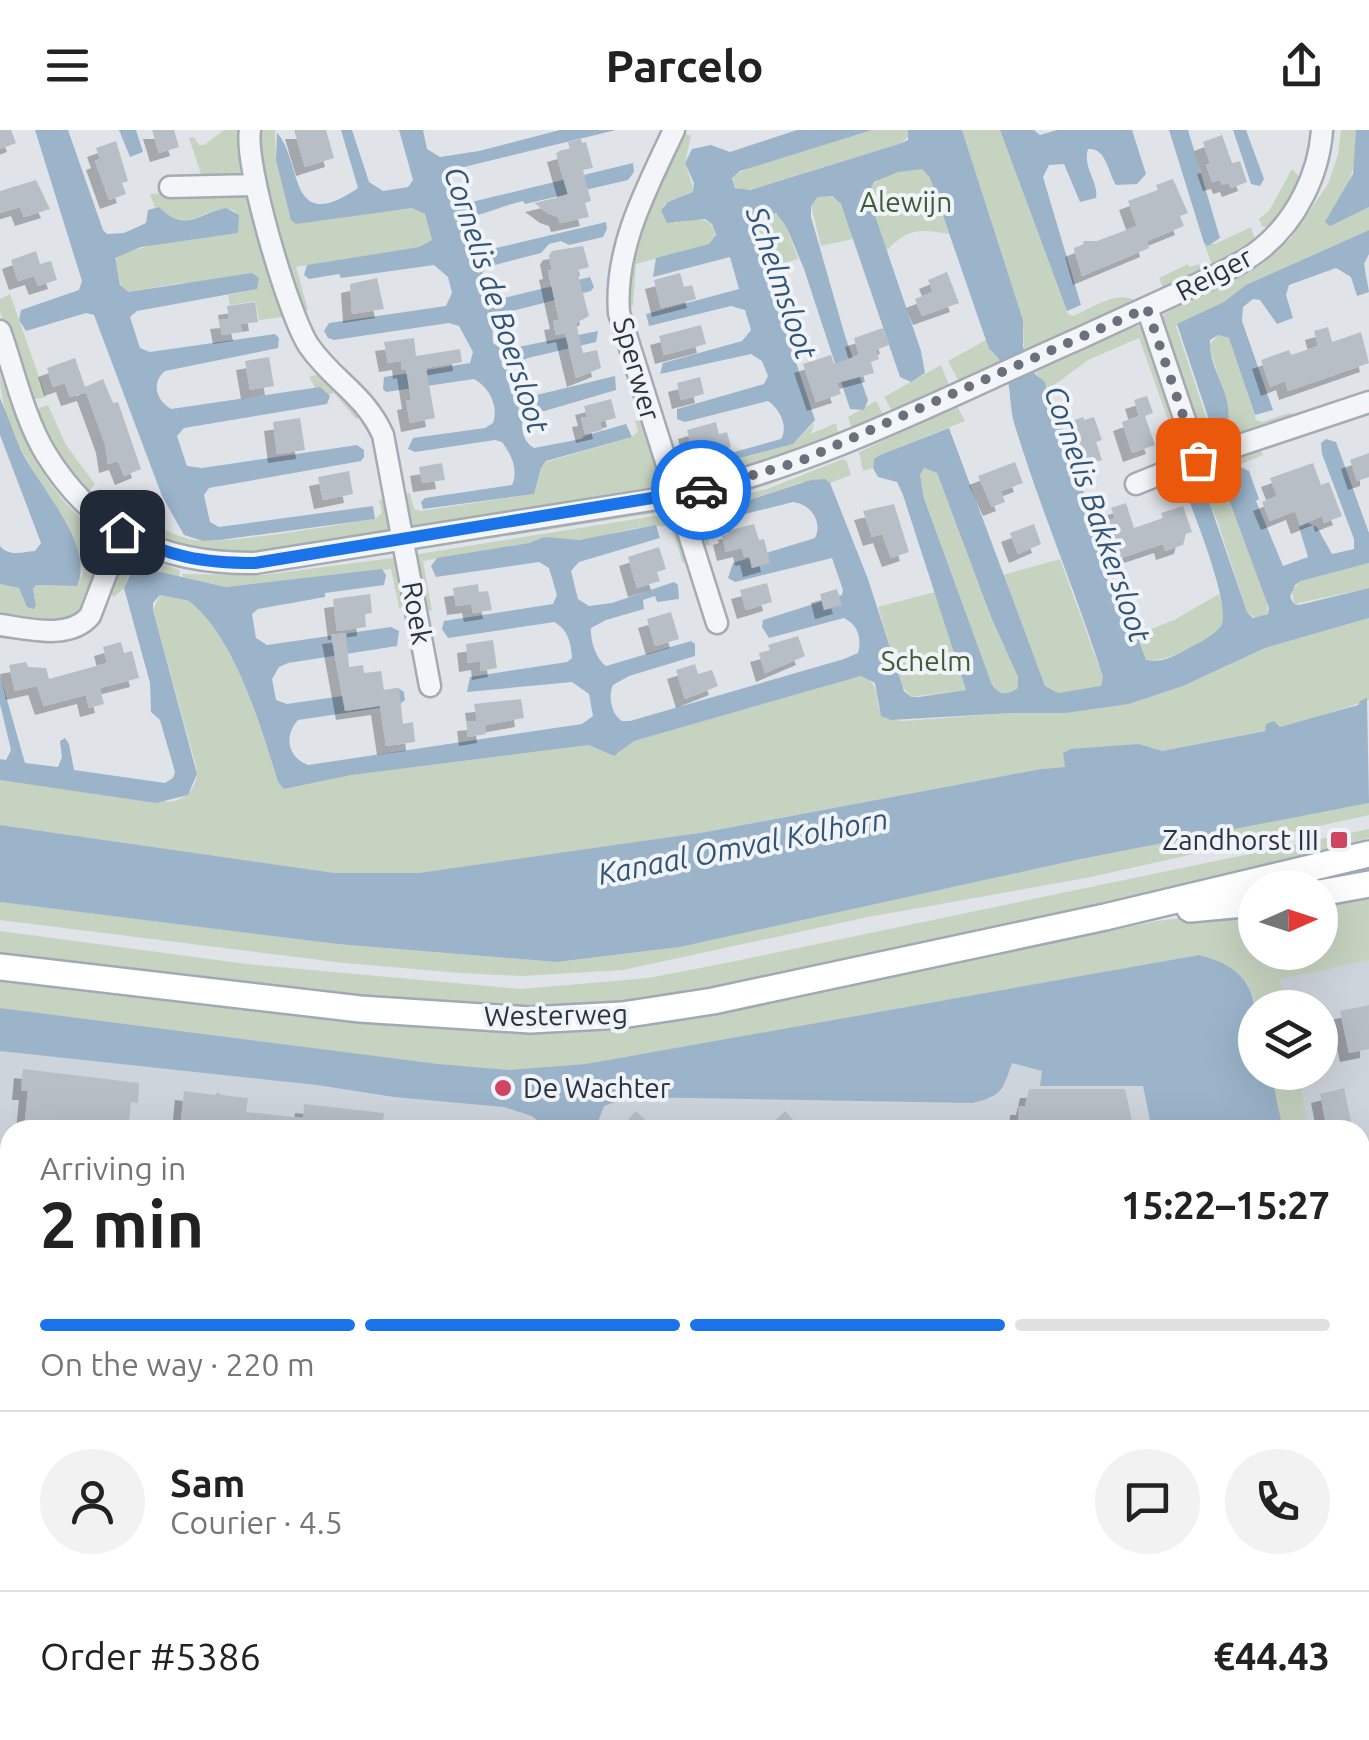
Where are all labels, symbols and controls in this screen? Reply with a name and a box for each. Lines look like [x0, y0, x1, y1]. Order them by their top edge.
icon: menu [40, 38, 95, 93]
icon: share [1274, 38, 1329, 93]
text: Parcelo [605, 40, 764, 91]
water label: Cornelis de Boersloot [438, 162, 556, 437]
park label: Alewijn [860, 186, 952, 217]
water label: Schelmsloot [740, 201, 824, 364]
street label: Reiger [1170, 240, 1257, 306]
street label: Sperwer [608, 314, 667, 424]
water label: Cornelis Bakkersloot [1038, 381, 1158, 647]
pin [1156, 418, 1241, 503]
icon: bag [1171, 433, 1226, 488]
courier [651, 440, 751, 540]
icon: car [674, 463, 729, 518]
pin [80, 490, 165, 575]
icon: home [95, 505, 150, 560]
street label: Roek [397, 579, 438, 647]
park label: Schelm [881, 645, 971, 676]
water label: Kanaal Omval Kolhorn [595, 801, 891, 891]
place label: Zandhorst III [1162, 824, 1319, 855]
marker: Zandhorst III [1328, 829, 1350, 851]
north arrow [1238, 870, 1338, 970]
map controls [1238, 870, 1338, 1090]
button: layers [1238, 990, 1338, 1090]
street label: Westerweg [484, 998, 628, 1031]
place label: De Wachter [523, 1072, 671, 1103]
marker: De Wachter [492, 1077, 514, 1099]
text: Arriving in [40, 1150, 186, 1186]
text: 15:22–15:27 [1121, 1184, 1330, 1226]
text: 2 min [40, 1187, 204, 1260]
text: On the way · 220 m [40, 1346, 315, 1382]
button: person [40, 1449, 145, 1554]
button: chat [1095, 1449, 1200, 1554]
button: phone [1225, 1449, 1330, 1554]
text: Sam [170, 1462, 245, 1504]
text: Courier · 4.5 [170, 1504, 343, 1540]
text: Order #5386 [40, 1635, 261, 1677]
text: €44.43 [1213, 1635, 1330, 1677]

